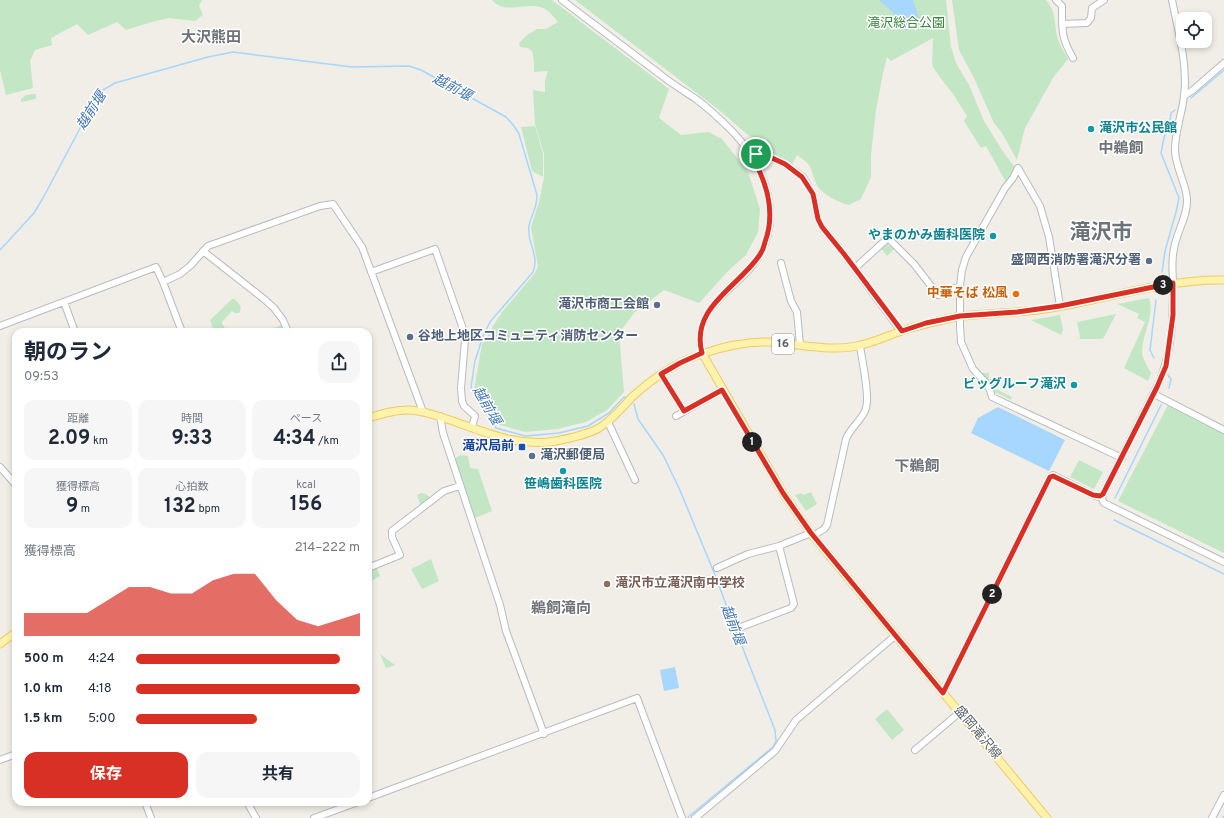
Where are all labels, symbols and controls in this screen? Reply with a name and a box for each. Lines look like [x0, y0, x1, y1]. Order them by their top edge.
map controls [1176, 12, 1212, 48]
button: locate [1176, 12, 1212, 48]
park label: 滝沢総合公園 [867, 16, 945, 32]
district label: 大沢熊田 [181, 28, 241, 48]
water label: 越前堰 [429, 71, 477, 107]
water label: 越前堰 [73, 86, 112, 133]
place label: 滝沢市公民館 [1099, 120, 1177, 137]
marker: 滝沢市公民館 [1086, 124, 1096, 134]
pin [739, 137, 773, 171]
district label: 中鵜飼 [1098, 140, 1144, 159]
icon: arrive [745, 143, 767, 165]
district label: 滝沢市 [1070, 220, 1133, 247]
place label: やまのかみ歯科医院 [868, 227, 985, 244]
marker: やまのかみ歯科医院 [988, 231, 998, 241]
place label: 盛岡西消防署滝沢分署 [1011, 252, 1141, 269]
marker: 盛岡西消防署滝沢分署 [1144, 256, 1154, 266]
pin: 3 [1153, 275, 1173, 295]
text: 3 [1160, 278, 1166, 292]
place label: 中華そば 松風 [927, 285, 1008, 302]
marker: 中華そば 松風 [1011, 289, 1021, 299]
place label: 滝沢市商工会館 [558, 296, 649, 313]
marker: 滝沢市商工会館 [652, 300, 662, 310]
place label: 谷地上地区コミュニティ消防センター [418, 328, 638, 345]
marker: 谷地上地区コミュニティ消防センター [405, 332, 415, 342]
road number: 16 [772, 334, 794, 354]
text: 朝のラン [24, 340, 112, 367]
button: share [318, 341, 360, 383]
text: 09:53 [24, 369, 59, 385]
place label: ビッグルーフ滝沢 [963, 376, 1066, 393]
marker: ビッグルーフ滝沢 [1069, 380, 1079, 390]
water label: 越前堰 [468, 384, 505, 431]
text: 距離 [67, 412, 89, 426]
text: 時間 [181, 412, 203, 426]
text: ペース [290, 412, 322, 426]
text: 2.09 [48, 426, 90, 452]
text: 9:33 [171, 426, 213, 452]
text: 4:34 [273, 426, 316, 452]
pin: 1 [742, 432, 762, 452]
text: km [90, 434, 108, 448]
text: /km [316, 434, 339, 448]
text: 1 [750, 435, 754, 449]
place label: 滝沢局前 [462, 438, 514, 455]
marker: 滝沢局前 [517, 442, 527, 452]
place label: 滝沢郵便局 [540, 447, 605, 464]
marker: 滝沢郵便局 [527, 451, 537, 461]
district label: 下鵜飼 [894, 458, 940, 477]
marker: 笹嶋歯科医院 [558, 466, 568, 476]
place label: 笹嶋歯科医院 [524, 476, 602, 493]
text: kcal [296, 478, 316, 492]
text: 獲得標高 [56, 480, 100, 494]
text: 心拍数 [176, 480, 209, 494]
text: 156 [290, 492, 322, 518]
text: 9 [66, 494, 78, 520]
text: 132 [164, 494, 196, 520]
text: m [78, 502, 90, 516]
text: bpm [196, 502, 220, 516]
text: 214–222 m [295, 540, 360, 556]
text: 獲得標高 [24, 544, 76, 560]
place label: 滝沢市立滝沢南中学校 [615, 575, 745, 592]
marker: 滝沢市立滝沢南中学校 [602, 579, 612, 589]
pin: 2 [982, 584, 1002, 604]
text: 2 [989, 587, 995, 601]
district label: 鵜飼滝向 [531, 600, 591, 619]
water label: 越前堰 [717, 602, 749, 650]
text: 500 m [24, 651, 64, 667]
text: 4:24 [88, 651, 115, 667]
text: 1.0 km [24, 681, 63, 697]
text: 4:18 [88, 681, 112, 697]
street label: 盛岡滝沢線 [950, 702, 1005, 763]
text: 1.5 km [24, 711, 62, 727]
text: 5:00 [88, 711, 116, 727]
button: 保存 [24, 752, 188, 798]
button: 共有 [196, 752, 360, 798]

